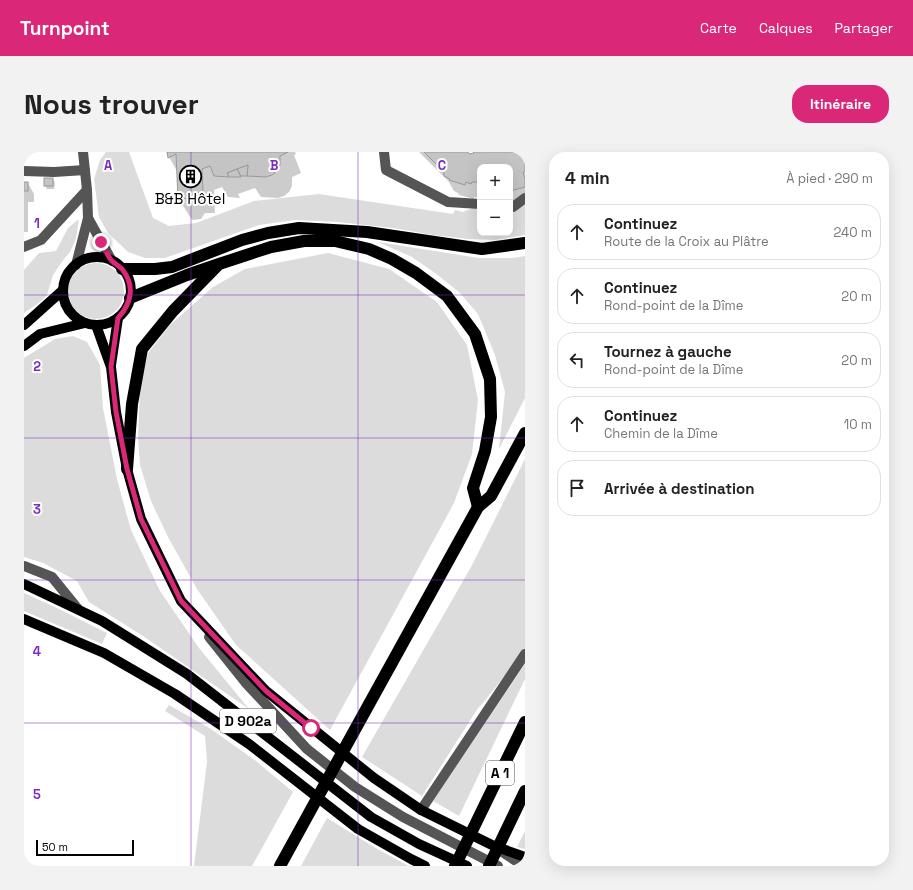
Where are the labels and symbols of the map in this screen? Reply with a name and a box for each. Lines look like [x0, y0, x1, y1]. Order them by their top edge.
text: A [104, 157, 113, 174]
text: B [270, 157, 279, 174]
text: C [438, 157, 446, 174]
building icon: B&B Hôtel [177, 163, 203, 189]
place label: B&B Hôtel [155, 189, 225, 208]
text: 1 [34, 215, 40, 232]
route end [92, 233, 110, 251]
text: 2 [33, 358, 41, 375]
text: 3 [33, 501, 41, 518]
text: 4 [33, 643, 41, 660]
road number: D 902a [220, 709, 276, 733]
route start [302, 719, 320, 737]
road number: A 1 [486, 761, 514, 785]
text: 5 [33, 786, 41, 803]
scale bar [36, 838, 134, 857]

